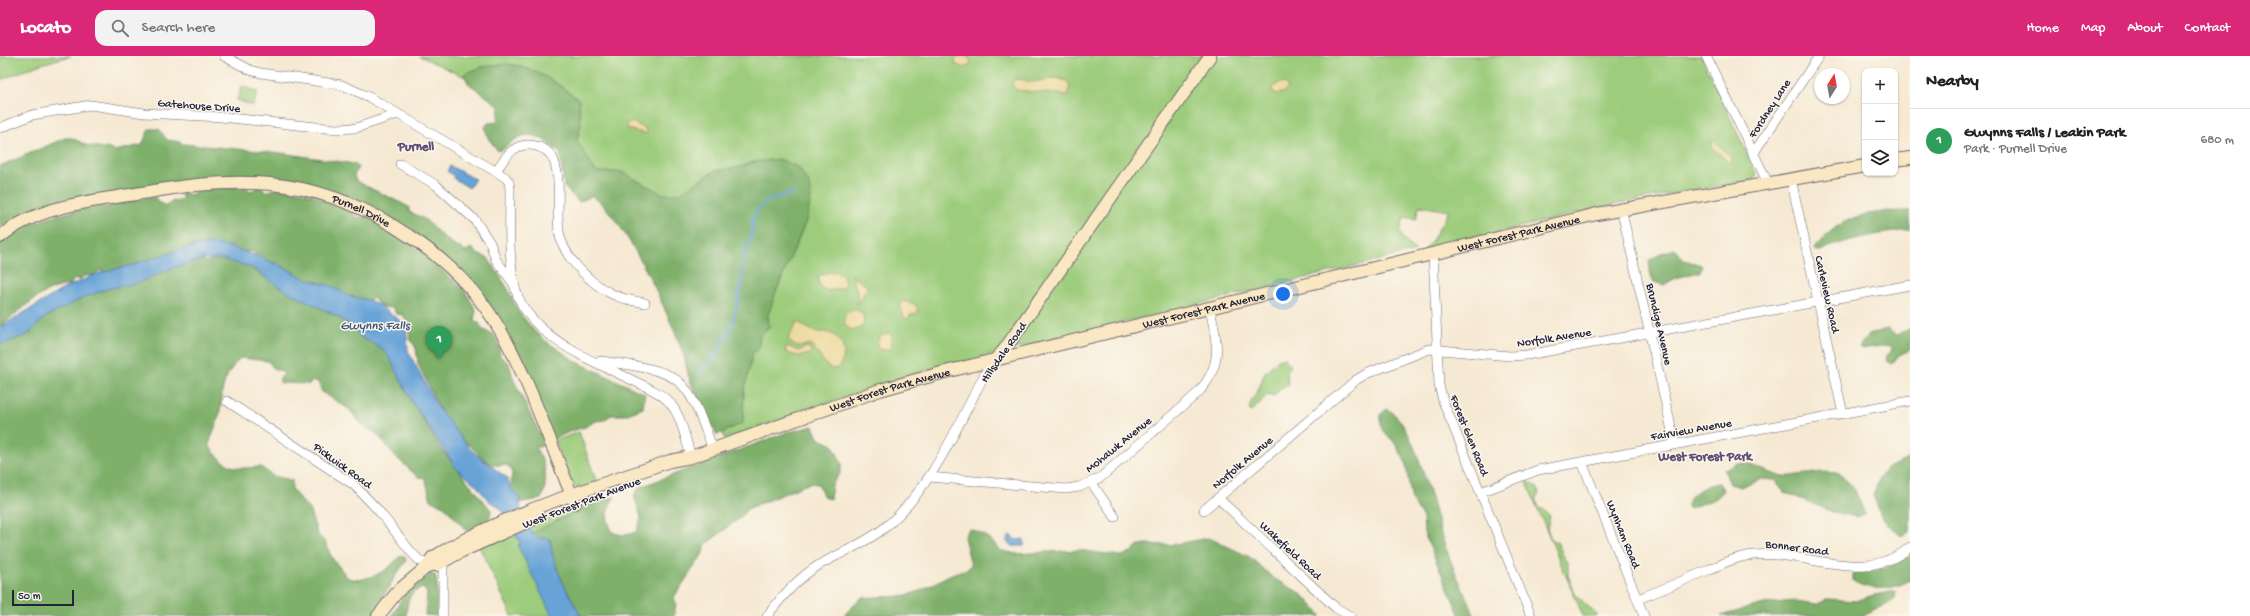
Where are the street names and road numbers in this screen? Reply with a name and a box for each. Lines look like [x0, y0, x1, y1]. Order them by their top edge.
street label: Fordney Lane [1746, 76, 1795, 142]
street label: Gatehouse Drive [157, 97, 242, 117]
street label: Purnell Drive [329, 192, 393, 232]
street label: West Forest Park Avenue [1456, 213, 1582, 257]
street label: Carleview Road [1810, 255, 1842, 335]
street label: Brundige Avenue [1642, 281, 1674, 367]
street label: West Forest Park Avenue [1141, 290, 1267, 333]
street label: Hillsdale Road [979, 319, 1031, 386]
street label: Norfolk Avenue [1516, 326, 1593, 352]
street label: West Forest Park Avenue [828, 366, 952, 416]
street label: Forest Glen Road [1445, 392, 1491, 479]
street label: Mohawk Avenue [1083, 414, 1156, 477]
street label: Fairview Avenue [1649, 417, 1734, 445]
street label: Norfolk Avenue [1210, 434, 1277, 493]
street label: Pickwick Road [309, 440, 375, 493]
street label: West Forest Park Avenue [521, 475, 643, 533]
street label: Wynham Road [1602, 499, 1643, 572]
street label: Wakefield Road [1256, 519, 1324, 584]
street label: Bonner Road [1764, 538, 1830, 560]

